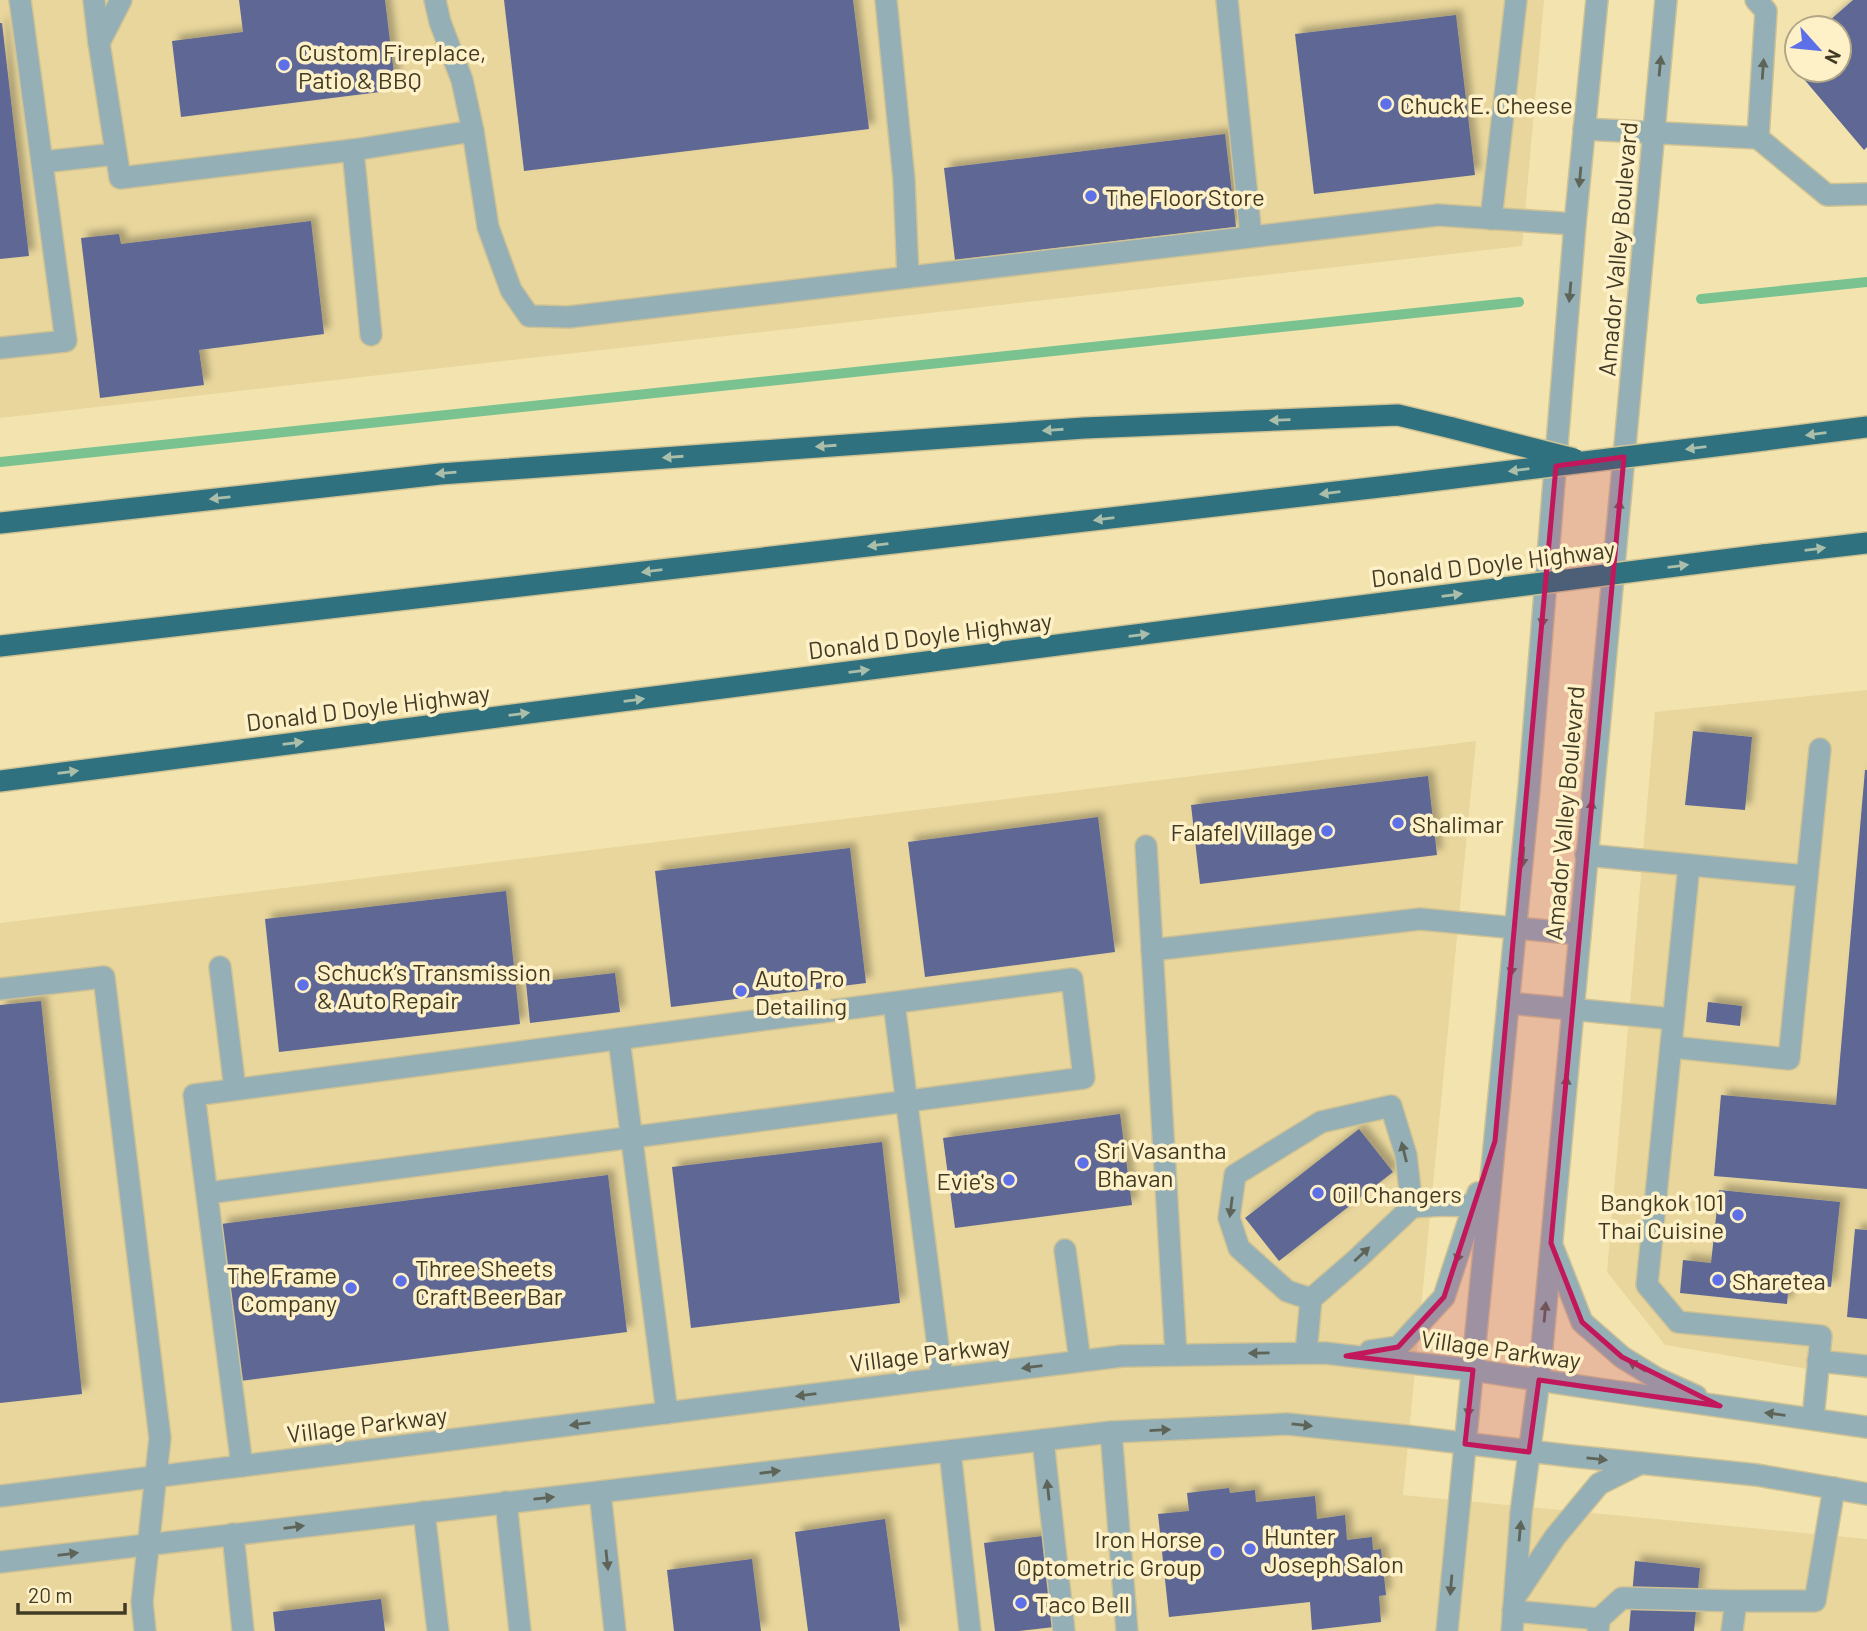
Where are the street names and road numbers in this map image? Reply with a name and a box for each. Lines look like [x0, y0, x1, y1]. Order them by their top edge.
street label: Amador Valley Boulevard [1591, 121, 1643, 377]
street label: Donald D Doyle Highway [1369, 534, 1617, 592]
street label: Donald D Doyle Highway [806, 606, 1054, 664]
street label: Donald D Doyle Highway [244, 678, 492, 736]
street label: Amador Valley Boulevard [1538, 685, 1590, 941]
street label: Village Parkway [1419, 1323, 1583, 1375]
street label: Village Parkway [848, 1329, 1012, 1377]
street label: Village Parkway [285, 1400, 449, 1448]

